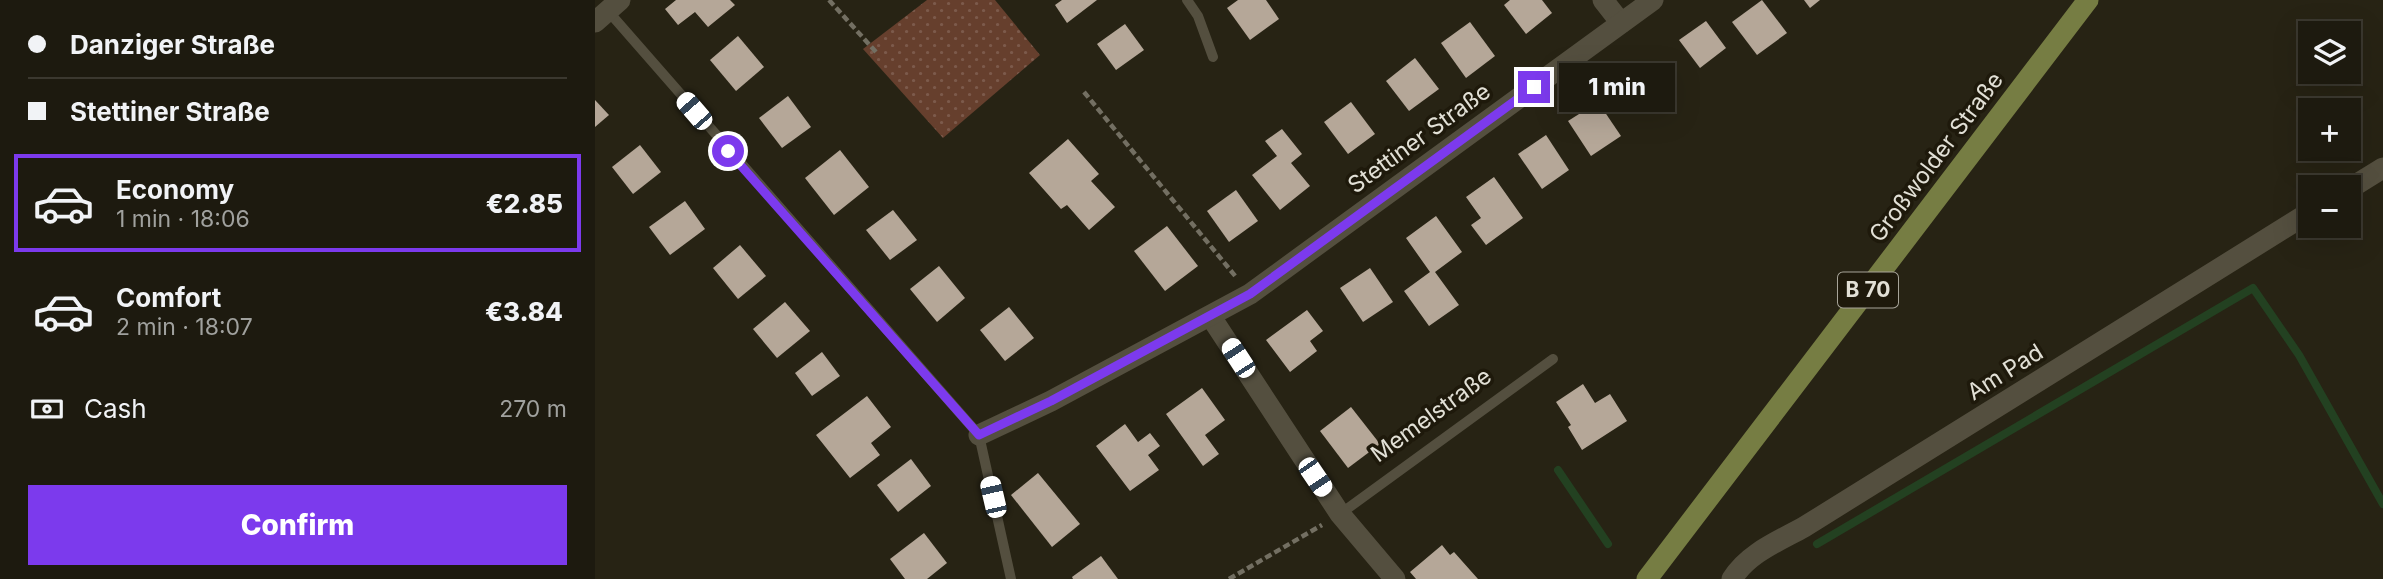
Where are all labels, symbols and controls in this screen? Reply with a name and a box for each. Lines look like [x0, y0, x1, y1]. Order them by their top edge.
map controls [2298, 21, 2361, 238]
button: layers [2298, 21, 2361, 84]
text: Danziger Straße [70, 29, 275, 60]
callout: 1 min [1559, 62, 1674, 112]
street label: Großwolder Straße [1863, 67, 2009, 247]
route end [1518, 71, 1550, 103]
text: 1 min [1588, 73, 1646, 101]
street label: Stettiner Straße [1342, 77, 1496, 199]
car [673, 88, 716, 134]
text: Stettiner Straße [70, 96, 270, 127]
button: + [2298, 98, 2361, 161]
route start [712, 135, 744, 167]
icon: car [32, 172, 95, 235]
text: Economy [116, 174, 234, 205]
button: − [2298, 175, 2361, 238]
text: €2.85 [486, 188, 563, 219]
text: 1 min · 18:06 [116, 205, 250, 233]
road number: B 70 [1838, 272, 1898, 308]
icon: car [32, 280, 95, 343]
text: Comfort [116, 282, 221, 313]
text: €3.84 [485, 296, 563, 327]
text: 2 min · 18:07 [116, 313, 253, 341]
car [1218, 335, 1259, 381]
street label: Am Pad [1962, 338, 2048, 406]
street label: Memelstraße [1365, 362, 1497, 468]
icon: cash [28, 390, 66, 428]
text: Cash [84, 393, 147, 424]
text: 270 m [499, 395, 567, 423]
car [1295, 454, 1336, 500]
car [979, 474, 1008, 520]
button: Confirm [28, 485, 567, 565]

